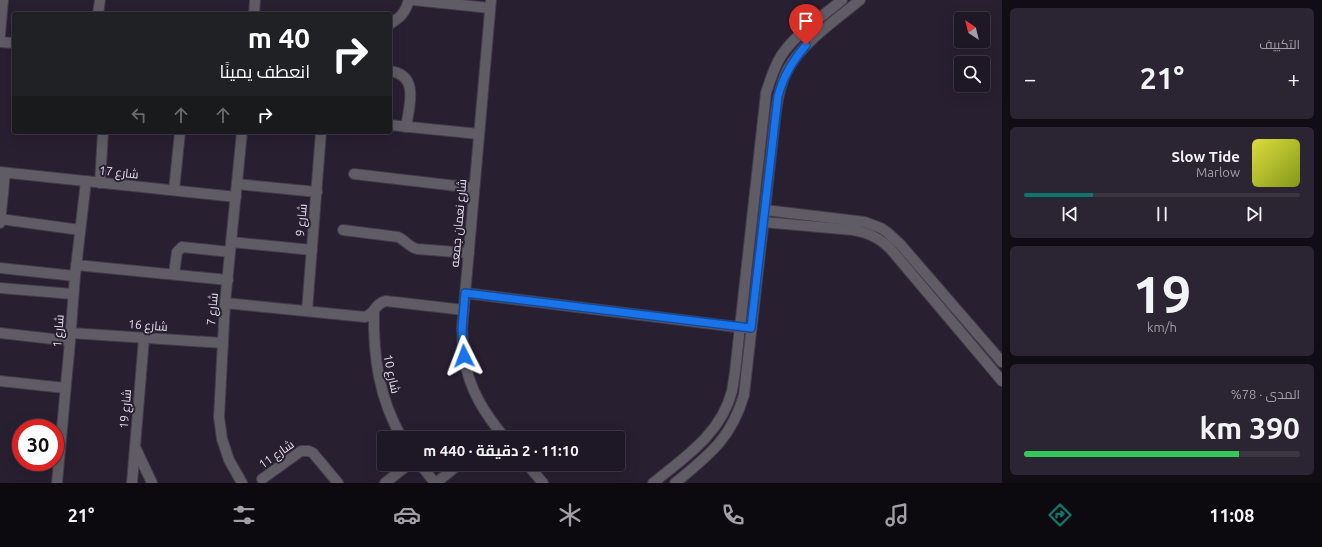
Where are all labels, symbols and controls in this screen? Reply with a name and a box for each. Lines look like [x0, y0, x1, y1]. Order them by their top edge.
pin [789, 4, 823, 45]
icon: arrive [795, 10, 817, 32]
north arrow [954, 12, 990, 48]
map controls [954, 12, 990, 92]
text: 40 m [248, 22, 310, 53]
icon: right [324, 28, 376, 80]
text: التكييف [1259, 37, 1300, 51]
button: search [954, 56, 990, 92]
text: انعطف يمينًا [219, 61, 310, 81]
text: 21° [1140, 61, 1184, 95]
text: − [1024, 66, 1036, 91]
text: + [1288, 66, 1300, 91]
icon: left [128, 104, 150, 126]
icon: ahead [170, 104, 192, 126]
icon: ahead [212, 104, 234, 126]
icon: right [254, 104, 276, 126]
text: Slow Tide [1172, 148, 1240, 165]
street label: شارع 17 [98, 163, 139, 183]
text: Marlow [1196, 165, 1240, 179]
street label: شارع نعمان جمعه [448, 178, 470, 268]
street label: شارع 9 [293, 203, 311, 237]
icon: previous [1059, 203, 1081, 225]
icon: pause [1151, 203, 1173, 225]
icon: next [1243, 203, 1265, 225]
text: 19 [1133, 265, 1191, 323]
street label: شارع 7 [204, 292, 222, 326]
street label: شارع 1 [50, 314, 68, 348]
street label: شارع 16 [128, 317, 168, 335]
text: km/h [1147, 320, 1177, 334]
position arrow [443, 335, 485, 377]
street label: شارع 10 [380, 353, 402, 395]
text: المدى · 78% [1231, 387, 1300, 401]
street label: شارع 19 [117, 389, 135, 429]
text: 390 km [1199, 411, 1300, 445]
speed limit sign: 30 [12, 419, 64, 471]
street label: شارع 11 [256, 437, 297, 472]
text: 11:10 · 2 دقيقة · 440 m [423, 442, 579, 459]
icon: filters [230, 501, 258, 529]
icon: car [393, 501, 421, 529]
icon: climate [556, 501, 584, 529]
icon: phone [719, 501, 747, 529]
icon: music [883, 501, 911, 529]
icon: directions [1046, 501, 1074, 529]
text: 21° [68, 505, 94, 525]
text: 11:08 [1209, 505, 1254, 525]

